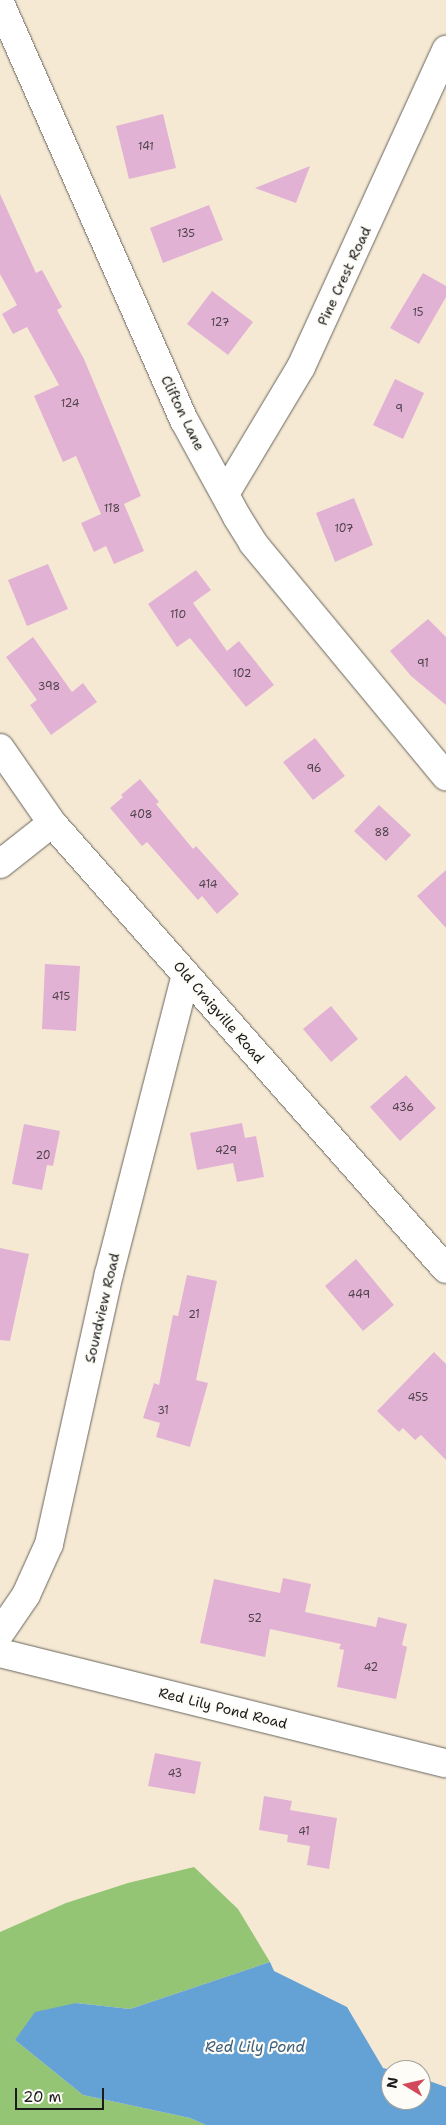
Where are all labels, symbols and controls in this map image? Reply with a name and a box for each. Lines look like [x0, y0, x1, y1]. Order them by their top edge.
house number: 141 [138, 140, 154, 154]
street label: Pine Crest Road [314, 224, 374, 328]
house number: 135 [177, 227, 195, 241]
house number: 15 [412, 306, 424, 320]
house number: 127 [211, 316, 229, 330]
street label: Clifton Lane [158, 373, 208, 453]
house number: 124 [61, 397, 79, 411]
house number: 9 [395, 402, 403, 416]
house number: 118 [104, 502, 120, 516]
house number: 107 [334, 522, 354, 536]
house number: 110 [170, 608, 186, 622]
house number: 91 [417, 657, 429, 671]
house number: 102 [232, 667, 252, 681]
house number: 398 [38, 680, 60, 694]
house number: 96 [306, 762, 322, 776]
house number: 408 [130, 808, 152, 822]
house number: 88 [374, 826, 390, 840]
house number: 414 [199, 878, 217, 892]
street label: Old Craigville Road [170, 957, 268, 1067]
house number: 415 [52, 990, 70, 1004]
house number: 436 [392, 1101, 414, 1115]
house number: 429 [215, 1144, 237, 1158]
house number: 20 [35, 1149, 51, 1163]
street label: Soundview Road [81, 1251, 123, 1365]
house number: 449 [348, 1288, 370, 1302]
house number: 21 [188, 1308, 200, 1322]
house number: 455 [408, 1391, 428, 1405]
house number: 31 [157, 1404, 169, 1418]
house number: 52 [248, 1612, 262, 1626]
house number: 42 [364, 1661, 378, 1675]
street label: Red Lily Pond Road [157, 1684, 289, 1732]
house number: 43 [168, 1767, 182, 1781]
house number: 41 [298, 1825, 310, 1839]
water label: Red Lily Pond [205, 2039, 305, 2057]
north arrow [381, 2060, 431, 2110]
text: N [382, 2076, 402, 2090]
scale bar [18, 2078, 106, 2110]
text: 20 m [23, 2087, 62, 2107]

